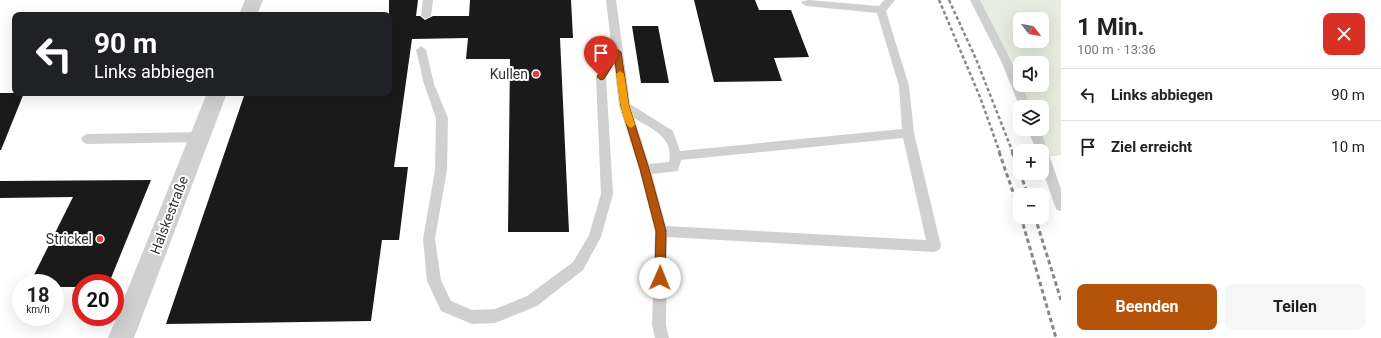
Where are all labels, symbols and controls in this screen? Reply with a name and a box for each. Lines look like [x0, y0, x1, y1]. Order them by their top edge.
north arrow [1013, 12, 1049, 48]
map controls [1013, 12, 1049, 224]
text: 1 Min. [1077, 13, 1145, 41]
button: close [1323, 13, 1365, 55]
text: 90 m [94, 27, 157, 60]
icon: left [28, 28, 80, 80]
pin [584, 36, 618, 77]
icon: arrive [590, 42, 612, 64]
text: 100 m · 13:36 [1077, 42, 1156, 57]
button: sound [1013, 56, 1049, 92]
text: Links abbiegen [94, 61, 214, 82]
place label: Kullen [490, 66, 528, 82]
marker: Kullen [531, 69, 541, 79]
icon: left [1077, 84, 1099, 106]
text: Links abbiegen [1111, 86, 1213, 104]
text: 90 m [1331, 86, 1365, 104]
button: layers [1013, 100, 1049, 136]
icon: arrive [1077, 136, 1099, 158]
text: Ziel erreicht [1111, 138, 1192, 156]
text: 10 m [1331, 138, 1365, 156]
button: + [1013, 144, 1049, 180]
street label: Halskestraße [147, 174, 191, 256]
button: − [1013, 188, 1049, 224]
place label: Strickel [46, 231, 92, 247]
marker: Strickel [95, 234, 105, 244]
position arrow [639, 257, 681, 299]
speed limit sign: 20 [72, 274, 124, 326]
text: 18 [27, 283, 49, 307]
button: Beenden [1077, 284, 1217, 330]
button: Teilen [1225, 284, 1365, 330]
text: km/h [26, 304, 50, 315]

